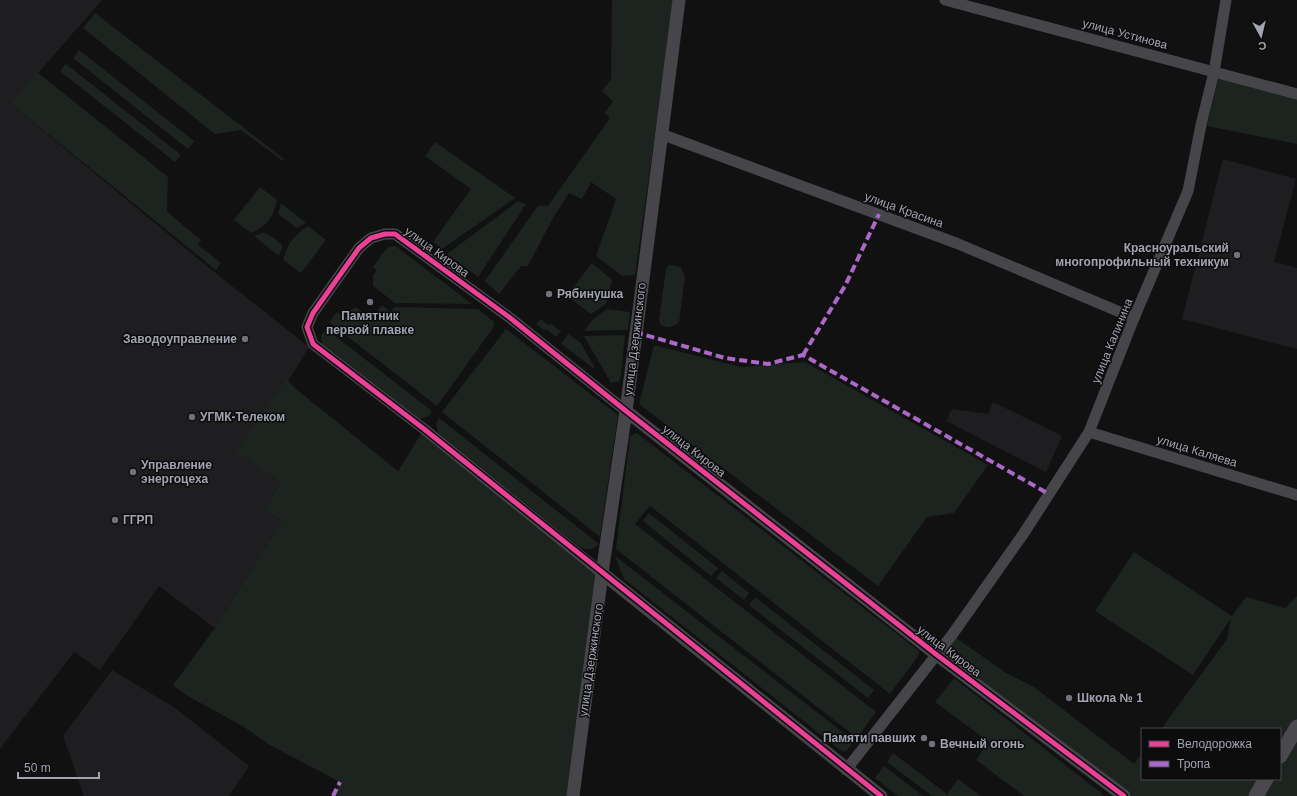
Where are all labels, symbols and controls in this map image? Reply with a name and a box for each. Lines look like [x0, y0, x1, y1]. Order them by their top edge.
street label: улица Устинова [1081, 16, 1169, 52]
north arrow [1241, 16, 1281, 56]
text: С [1258, 39, 1267, 52]
street label: улица Красина [863, 189, 946, 231]
street label: улица Кирова [402, 224, 472, 280]
place label: Красноуральский многопрофильный техникум [1055, 241, 1229, 269]
marker: Красноуральский многопрофильный техникум [1232, 250, 1242, 260]
street label: улица Дзержинского [621, 281, 649, 396]
place label: Рябинушка [557, 287, 624, 301]
marker: Рябинушка [544, 289, 554, 299]
street label: улица Калинина [1089, 296, 1136, 385]
marker: Памятник первой плавке [365, 297, 375, 307]
place label: Памятник первой плавке [326, 309, 414, 337]
place label: Заводоуправление [123, 332, 237, 346]
marker: Заводоуправление [240, 334, 250, 344]
place label: УГМК-Телеком [200, 410, 285, 424]
marker: УГМК-Телеком [187, 412, 197, 422]
street label: улица Кирова [660, 422, 729, 480]
street label: улица Каляева [1155, 432, 1239, 470]
place label: Управление энергоцеха [141, 458, 212, 486]
marker: Управление энергоцеха [128, 467, 138, 477]
place label: ГГРП [123, 513, 153, 527]
marker: ГГРП [110, 515, 120, 525]
street label: улица Дзержинского [576, 602, 606, 717]
street label: улица Кирова [914, 622, 984, 680]
place label: Школа № 1 [1077, 691, 1143, 705]
marker: Школа № 1 [1064, 693, 1074, 703]
legend [1141, 728, 1281, 780]
place label: Памяти павших [823, 731, 916, 745]
marker: Памяти павших [919, 733, 929, 743]
place label: Вечный огонь [940, 737, 1024, 751]
text: Велодорожка [1177, 737, 1252, 751]
marker: Вечный огонь [927, 739, 937, 749]
scale bar [18, 754, 99, 780]
text: Тропа [1177, 757, 1211, 771]
text: 50 m [24, 761, 51, 775]

